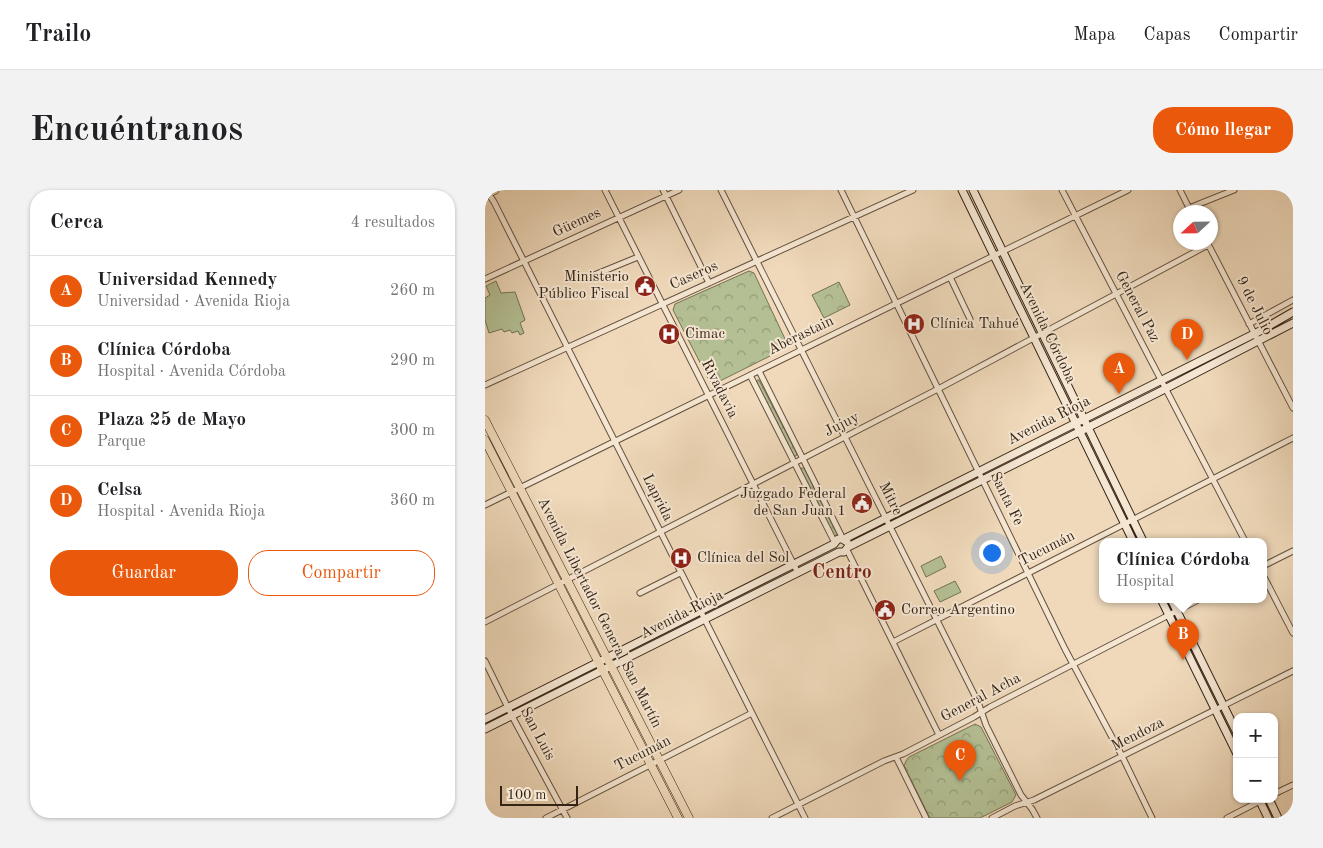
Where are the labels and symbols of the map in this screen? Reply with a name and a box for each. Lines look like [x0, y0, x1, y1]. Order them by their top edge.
street label: Güemes [551, 205, 603, 241]
north arrow [1173, 205, 1218, 250]
street label: Caseros [668, 259, 720, 293]
street label: General Paz [1112, 269, 1162, 345]
place label: Ministerio Público Fiscal [538, 270, 629, 302]
public building icon: Ministerio Público Fiscal [633, 274, 657, 298]
street label: 9 de Julio [1233, 274, 1275, 338]
street label: Avenida Córdoba [1016, 280, 1078, 386]
hospital icon: Clínica Tahué [902, 312, 926, 336]
street label: Aberastain [766, 314, 836, 358]
place label: Clínica Tahué [930, 317, 1019, 332]
pin: D [1171, 319, 1203, 360]
hospital icon: Cimac [657, 322, 681, 346]
place label: Cimac [685, 327, 725, 342]
pin: A [1103, 353, 1135, 394]
street label: Rivadavia [698, 357, 740, 421]
street label: Avenida Rioja [1005, 393, 1093, 448]
street label: Jujuy [822, 410, 862, 440]
street label: Santa Fe [987, 470, 1025, 528]
street label: Laprida [639, 472, 675, 525]
street label: Mitre [875, 480, 905, 518]
place label: Juzgado Federal de San Juan 1 [740, 487, 846, 519]
public building icon: Juzgado Federal de San Juan 1 [850, 491, 874, 515]
street label: Avenida Libertador General San Martín [534, 495, 664, 731]
street label: Tucumán [1017, 529, 1077, 569]
your location [979, 540, 1005, 566]
hospital icon: Clínica del Sol [669, 546, 693, 570]
place label: Clínica del Sol [697, 551, 789, 566]
district label: Centro [812, 563, 872, 583]
street label: Avenida Rioja [638, 587, 726, 642]
public building icon: Correo Argentino [873, 598, 897, 622]
place label: Correo Argentino [901, 603, 1015, 618]
pin: B [1167, 619, 1199, 660]
street label: General Acha [939, 670, 1024, 725]
street label: San Luis [517, 705, 557, 763]
street label: Mendoza [1109, 715, 1167, 755]
street label: Tucumán [613, 734, 673, 774]
pin: C [944, 740, 976, 781]
scale bar [500, 783, 577, 806]

